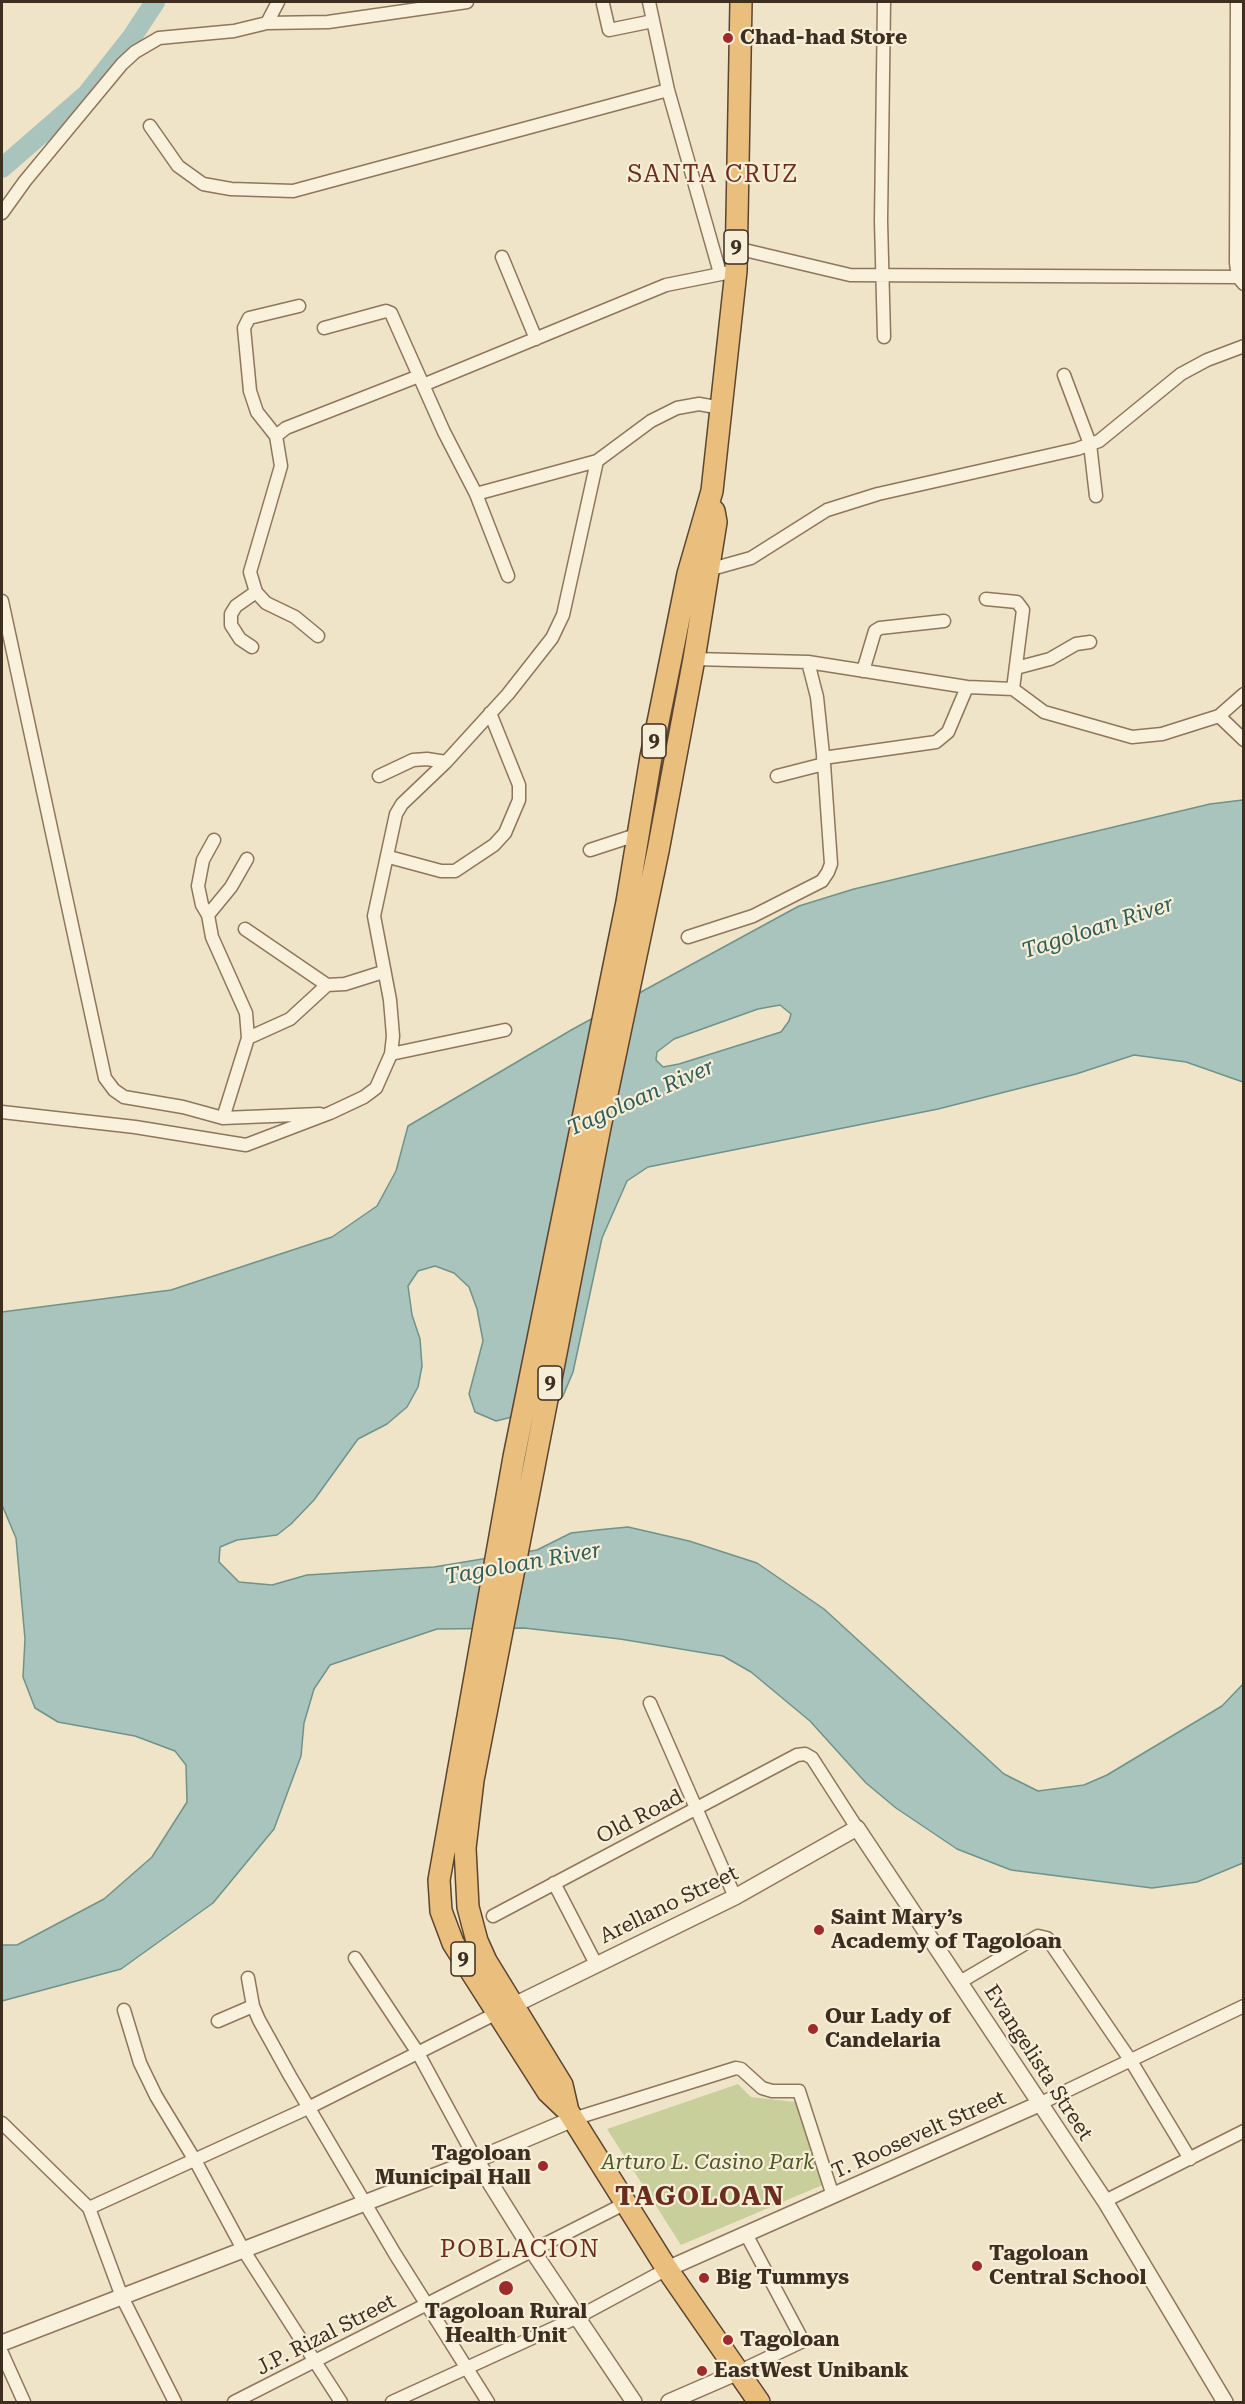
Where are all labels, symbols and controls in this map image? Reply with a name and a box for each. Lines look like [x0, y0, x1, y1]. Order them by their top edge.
place label: Chad-had Store [740, 25, 907, 51]
marker: Chad-had Store [721, 31, 735, 45]
district label: SANTA CRUZ [627, 161, 799, 189]
road number: 9 [724, 230, 748, 264]
road number: 9 [642, 724, 666, 758]
water label: Tagoloan River [1019, 891, 1177, 965]
water label: Tagoloan River [563, 1054, 719, 1142]
road number: 9 [538, 1366, 562, 1400]
water label: Tagoloan River [443, 1537, 603, 1591]
street label: Old Road [593, 1785, 687, 1849]
street label: Arellano Street [596, 1861, 742, 1949]
place label: Saint Mary’s Academy of Tagoloan [831, 1905, 1062, 1955]
marker: Saint Mary’s Academy of Tagoloan [812, 1923, 826, 1937]
road number: 9 [451, 1942, 475, 1976]
street label: Evangelista Street [978, 1980, 1098, 2146]
place label: Our Lady of Candelaria [825, 2004, 951, 2054]
marker: Our Lady of Candelaria [806, 2022, 820, 2036]
street label: T. Roosevelt Street [828, 2085, 1010, 2185]
place label: Tagoloan Municipal Hall [375, 2141, 531, 2191]
park label: Arturo L. Casino Park [602, 2150, 814, 2176]
marker: Tagoloan Municipal Hall [536, 2159, 550, 2173]
district label: TAGOLOAN [615, 2181, 785, 2213]
district label: POBLACION [440, 2236, 600, 2264]
place label: Tagoloan Central School [989, 2241, 1146, 2291]
marker: Tagoloan Central School [970, 2259, 984, 2273]
place label: Big Tummys [716, 2265, 849, 2291]
marker: Big Tummys [697, 2271, 711, 2285]
marker: Tagoloan Rural Health Unit [497, 2279, 515, 2297]
street label: J.P. Rizal Street [252, 2289, 400, 2381]
place label: Tagoloan Rural Health Unit [425, 2299, 587, 2349]
place label: Tagoloan [740, 2327, 839, 2353]
marker: Tagoloan [721, 2333, 735, 2347]
place label: EastWest Unibank [714, 2358, 909, 2384]
marker: EastWest Unibank [695, 2364, 709, 2378]

